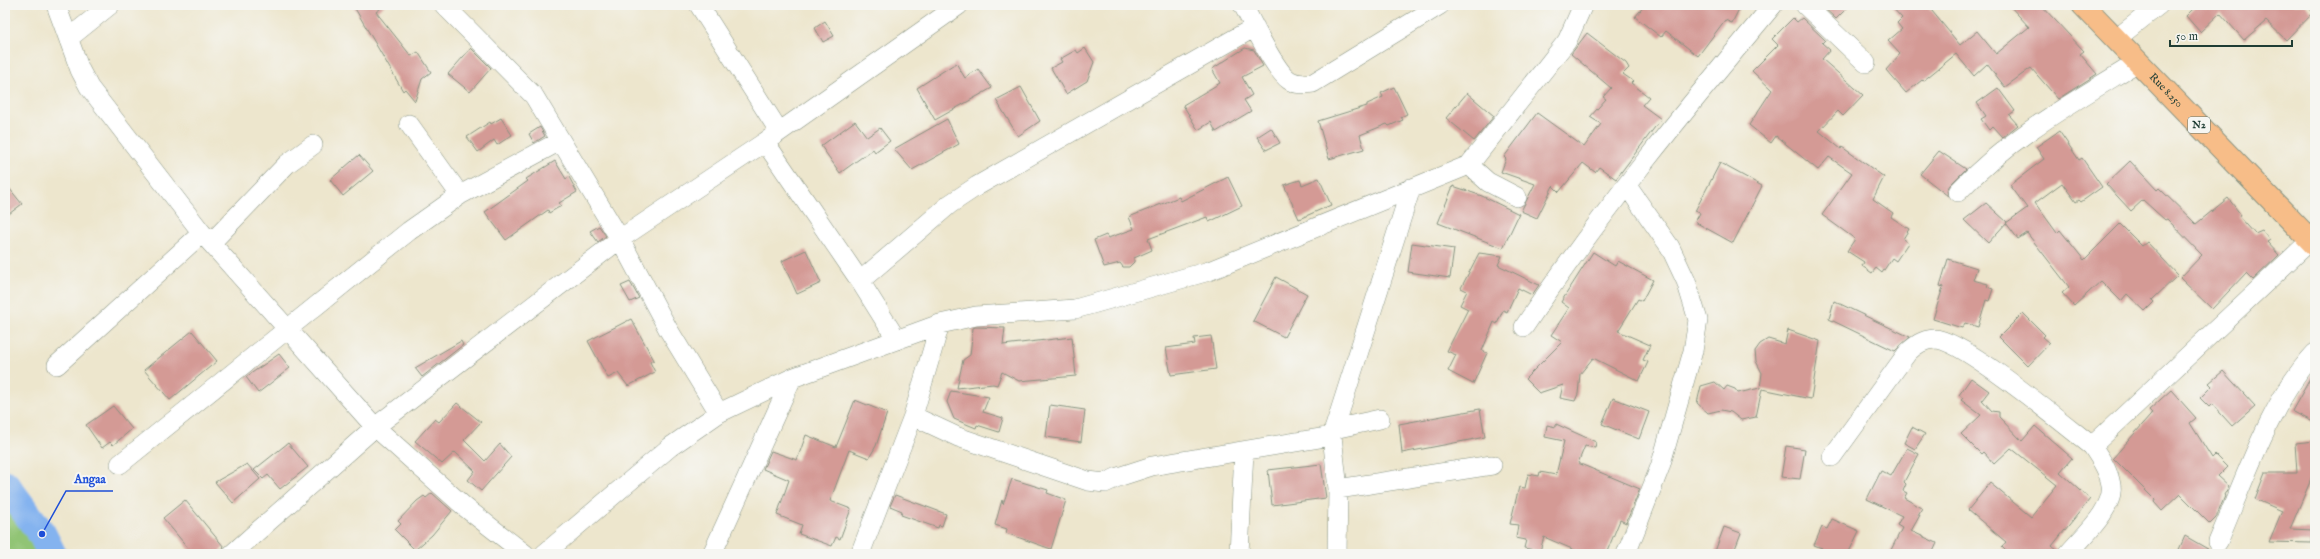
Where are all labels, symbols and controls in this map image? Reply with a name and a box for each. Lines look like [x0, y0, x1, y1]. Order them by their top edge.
scale bar [2170, 22, 2292, 48]
text: 50 m [2176, 29, 2198, 44]
street label: Rue 8.250 [2146, 70, 2186, 111]
road number: N2 [2188, 117, 2210, 133]
callout: Angaa [66, 467, 113, 491]
text: Angaa [73, 472, 107, 488]

